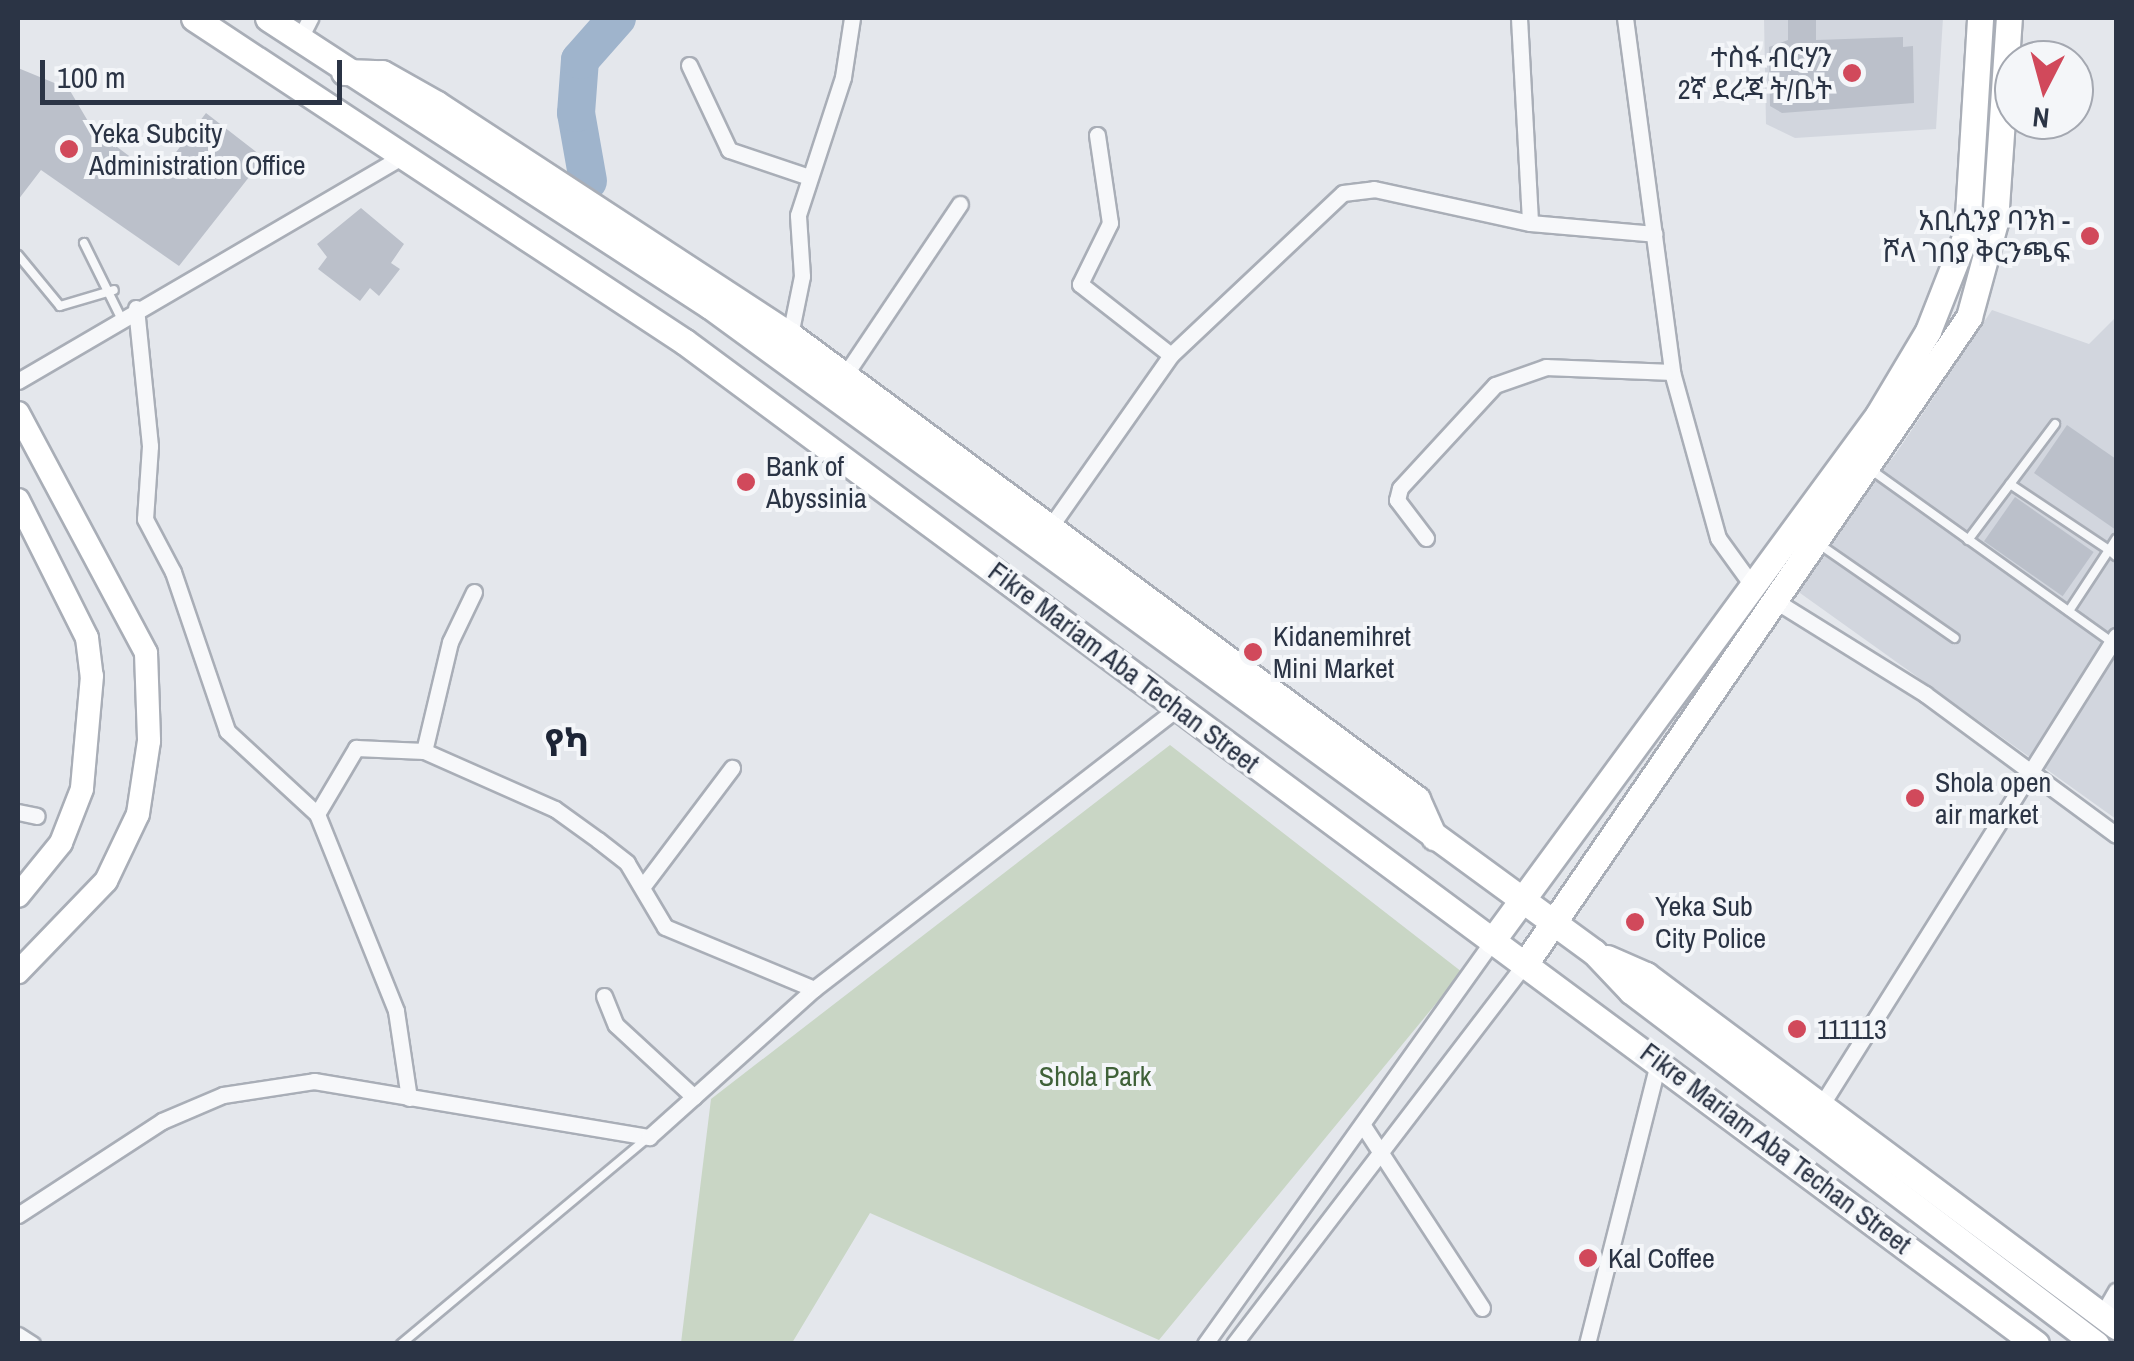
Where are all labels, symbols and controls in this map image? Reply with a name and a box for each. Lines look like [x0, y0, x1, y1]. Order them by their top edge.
scale bar [45, 40, 348, 102]
place label: ተስፋ ብርሃን 2ኛ ደረጃ ት/ቤት [1678, 40, 1832, 106]
north arrow [1994, 40, 2094, 140]
text: 100 m [57, 57, 125, 97]
marker: ተስፋ ብርሃን 2ኛ ደረጃ ት/ቤት [1841, 62, 1863, 84]
text: N [2031, 98, 2051, 138]
place label: Yeka Subcity Administration Office [89, 116, 306, 182]
marker: Yeka Subcity Administration Office [58, 138, 80, 160]
place label: አቢሲንያ ባንክ - ሾላ ገበያ ቅርንጫፍ [1883, 203, 2070, 269]
marker: አቢሲንያ ባንክ - ሾላ ገበያ ቅርንጫፍ [2079, 225, 2101, 247]
place label: Bank of Abyssinia [766, 449, 867, 515]
marker: Bank of Abyssinia [735, 471, 757, 493]
street label: Fikre Mariam Aba Techan Street [981, 554, 1267, 780]
place label: Kidanemihret Mini Market [1273, 619, 1411, 685]
marker: Kidanemihret Mini Market [1242, 641, 1264, 663]
district label: የካ [545, 720, 589, 766]
place label: Shola open air market [1935, 765, 2051, 831]
marker: Shola open air market [1904, 787, 1926, 809]
place label: Yeka Sub City Police [1655, 889, 1766, 955]
marker: Yeka Sub City Police [1624, 911, 1646, 933]
place label: 111113 [1817, 1012, 1887, 1046]
marker: 111113 [1786, 1018, 1808, 1040]
street label: Fikre Mariam Aba Techan Street [1633, 1035, 1919, 1261]
park label: Shola Park [1039, 1059, 1151, 1093]
place label: Kal Coffee [1608, 1241, 1715, 1275]
marker: Kal Coffee [1577, 1247, 1599, 1269]

